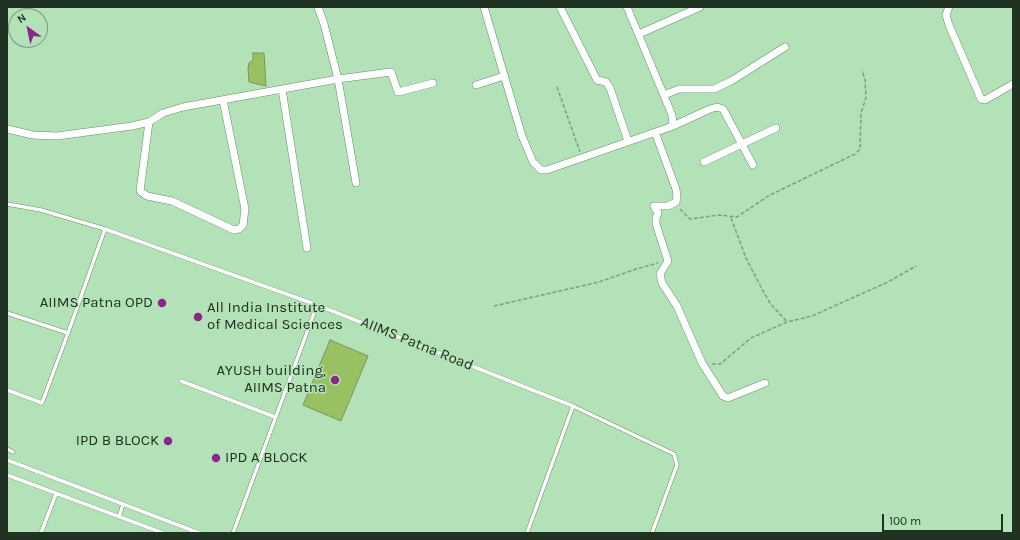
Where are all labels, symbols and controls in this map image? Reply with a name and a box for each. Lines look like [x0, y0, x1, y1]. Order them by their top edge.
north arrow [8, 8, 48, 48]
text: N [15, 11, 29, 26]
place label: AIIMS Patna OPD [40, 294, 153, 312]
marker: AIIMS Patna OPD [156, 297, 168, 309]
place label: All India Institute of Medical Sciences [207, 299, 343, 334]
marker: All India Institute of Medical Sciences [192, 311, 204, 323]
street label: AIIMS Patna Road [358, 313, 476, 375]
place label: AYUSH building, AIIMS Patna [216, 362, 326, 397]
marker: AYUSH building, AIIMS Patna [329, 374, 341, 386]
place label: IPD B BLOCK [76, 432, 159, 450]
marker: IPD B BLOCK [162, 435, 174, 447]
place label: IPD A BLOCK [225, 449, 307, 467]
marker: IPD A BLOCK [210, 452, 222, 464]
scale bar [884, 506, 1005, 532]
text: 100 m [889, 514, 921, 528]

